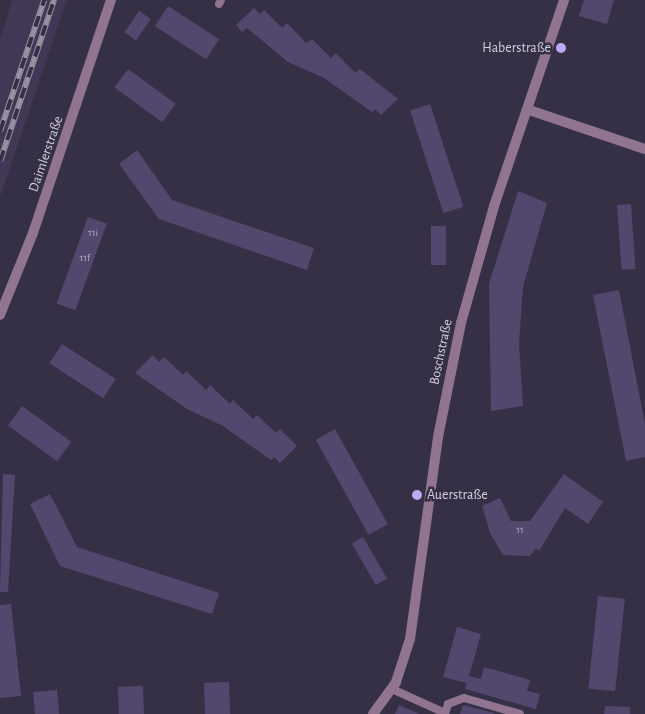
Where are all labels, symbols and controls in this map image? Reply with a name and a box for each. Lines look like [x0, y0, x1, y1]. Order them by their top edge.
place label: Haberstraße [482, 40, 551, 56]
marker: Haberstraße [555, 42, 567, 54]
street label: Daimlerstraße [25, 114, 67, 194]
house number: 11i [88, 226, 98, 240]
house number: 11f [80, 251, 90, 265]
street label: Boschstraße [426, 318, 456, 386]
place label: Auerstraße [427, 487, 488, 503]
marker: Auerstraße [411, 489, 423, 501]
house number: 11 [516, 523, 524, 537]

